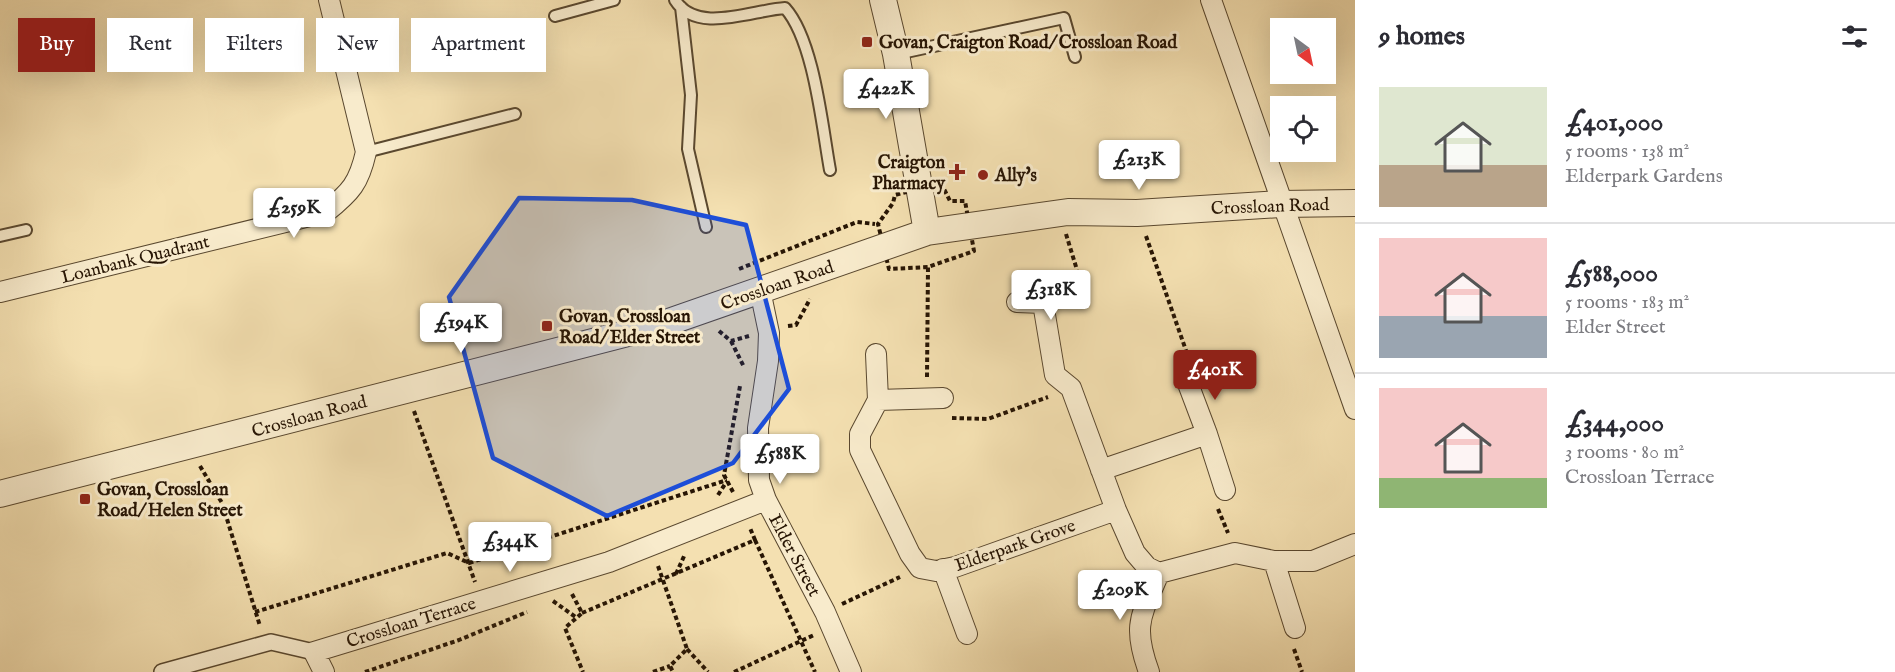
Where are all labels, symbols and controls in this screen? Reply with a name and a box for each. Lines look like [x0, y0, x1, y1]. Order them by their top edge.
chip: Buy [18, 18, 95, 72]
chip: Rent [107, 18, 193, 72]
chip: Filters [205, 18, 304, 72]
chip: New [316, 18, 399, 72]
chip: Apartment [411, 18, 546, 72]
north arrow [1270, 18, 1336, 84]
map controls [1270, 18, 1336, 162]
text: 9 homes [1379, 20, 1465, 53]
icon: filters [1838, 20, 1871, 53]
place label: Govan, Craigton Road/ Crossloan Road [879, 32, 1177, 55]
marker: Govan, Craigton Road/ Crossloan Road [860, 35, 874, 49]
pin: £422K [844, 69, 928, 120]
text: £422K [858, 76, 914, 101]
button: locate [1270, 96, 1336, 162]
text: £401,000 [1565, 106, 1663, 139]
icon: home [1427, 111, 1499, 183]
text: 5 rooms · 138 m² [1565, 139, 1689, 164]
pin: £213K [1097, 140, 1181, 191]
text: £213K [1113, 147, 1165, 172]
place label: Craigton Pharmacy [872, 152, 946, 196]
text: Elderpark Gardens [1565, 164, 1723, 189]
marker: Craigton Pharmacy [950, 165, 964, 179]
place label: Ally's [994, 165, 1037, 188]
marker: Ally's [976, 168, 990, 182]
pin: £259K [252, 188, 336, 239]
street label: Crossloan Road [1211, 194, 1330, 221]
text: £259K [267, 195, 321, 220]
street label: Loanbank Quadrant [59, 231, 212, 290]
street label: Crossloan Road [718, 256, 838, 317]
text: £588,000 [1565, 257, 1658, 290]
icon: home [1427, 262, 1499, 334]
pin: £318K [1009, 270, 1093, 321]
text: £318K [1025, 277, 1077, 302]
text: 5 rooms · 183 m² [1565, 290, 1689, 315]
pin: £194K [419, 303, 503, 354]
place label: Govan, Crossloan Road/ Elder Street [559, 306, 701, 350]
text: £194K [434, 310, 488, 335]
text: Elder Street [1565, 315, 1666, 340]
marker: Govan, Crossloan Road/ Elder Street [540, 319, 554, 333]
pin: £401K [1173, 350, 1257, 401]
text: £401K [1187, 357, 1243, 382]
street label: Crossloan Road [249, 391, 370, 444]
text: £344,000 [1565, 407, 1664, 440]
icon: home [1427, 412, 1499, 484]
pin: £588K [738, 434, 822, 485]
text: 3 rooms · 80 m² [1565, 440, 1684, 465]
text: £588K [754, 441, 806, 466]
text: Crossloan Terrace [1565, 465, 1714, 490]
place label: Govan, Crossloan Road/ Helen Street [97, 479, 243, 523]
marker: Govan, Crossloan Road/ Helen Street [78, 492, 92, 506]
street label: Elder Street [762, 510, 825, 601]
street label: Elderpark Grove [952, 515, 1079, 578]
pin: £344K [468, 522, 552, 573]
text: £344K [482, 529, 538, 554]
pin: £209K [1078, 570, 1162, 621]
text: £209K [1092, 577, 1148, 602]
street label: Crossloan Terrace [344, 593, 479, 654]

